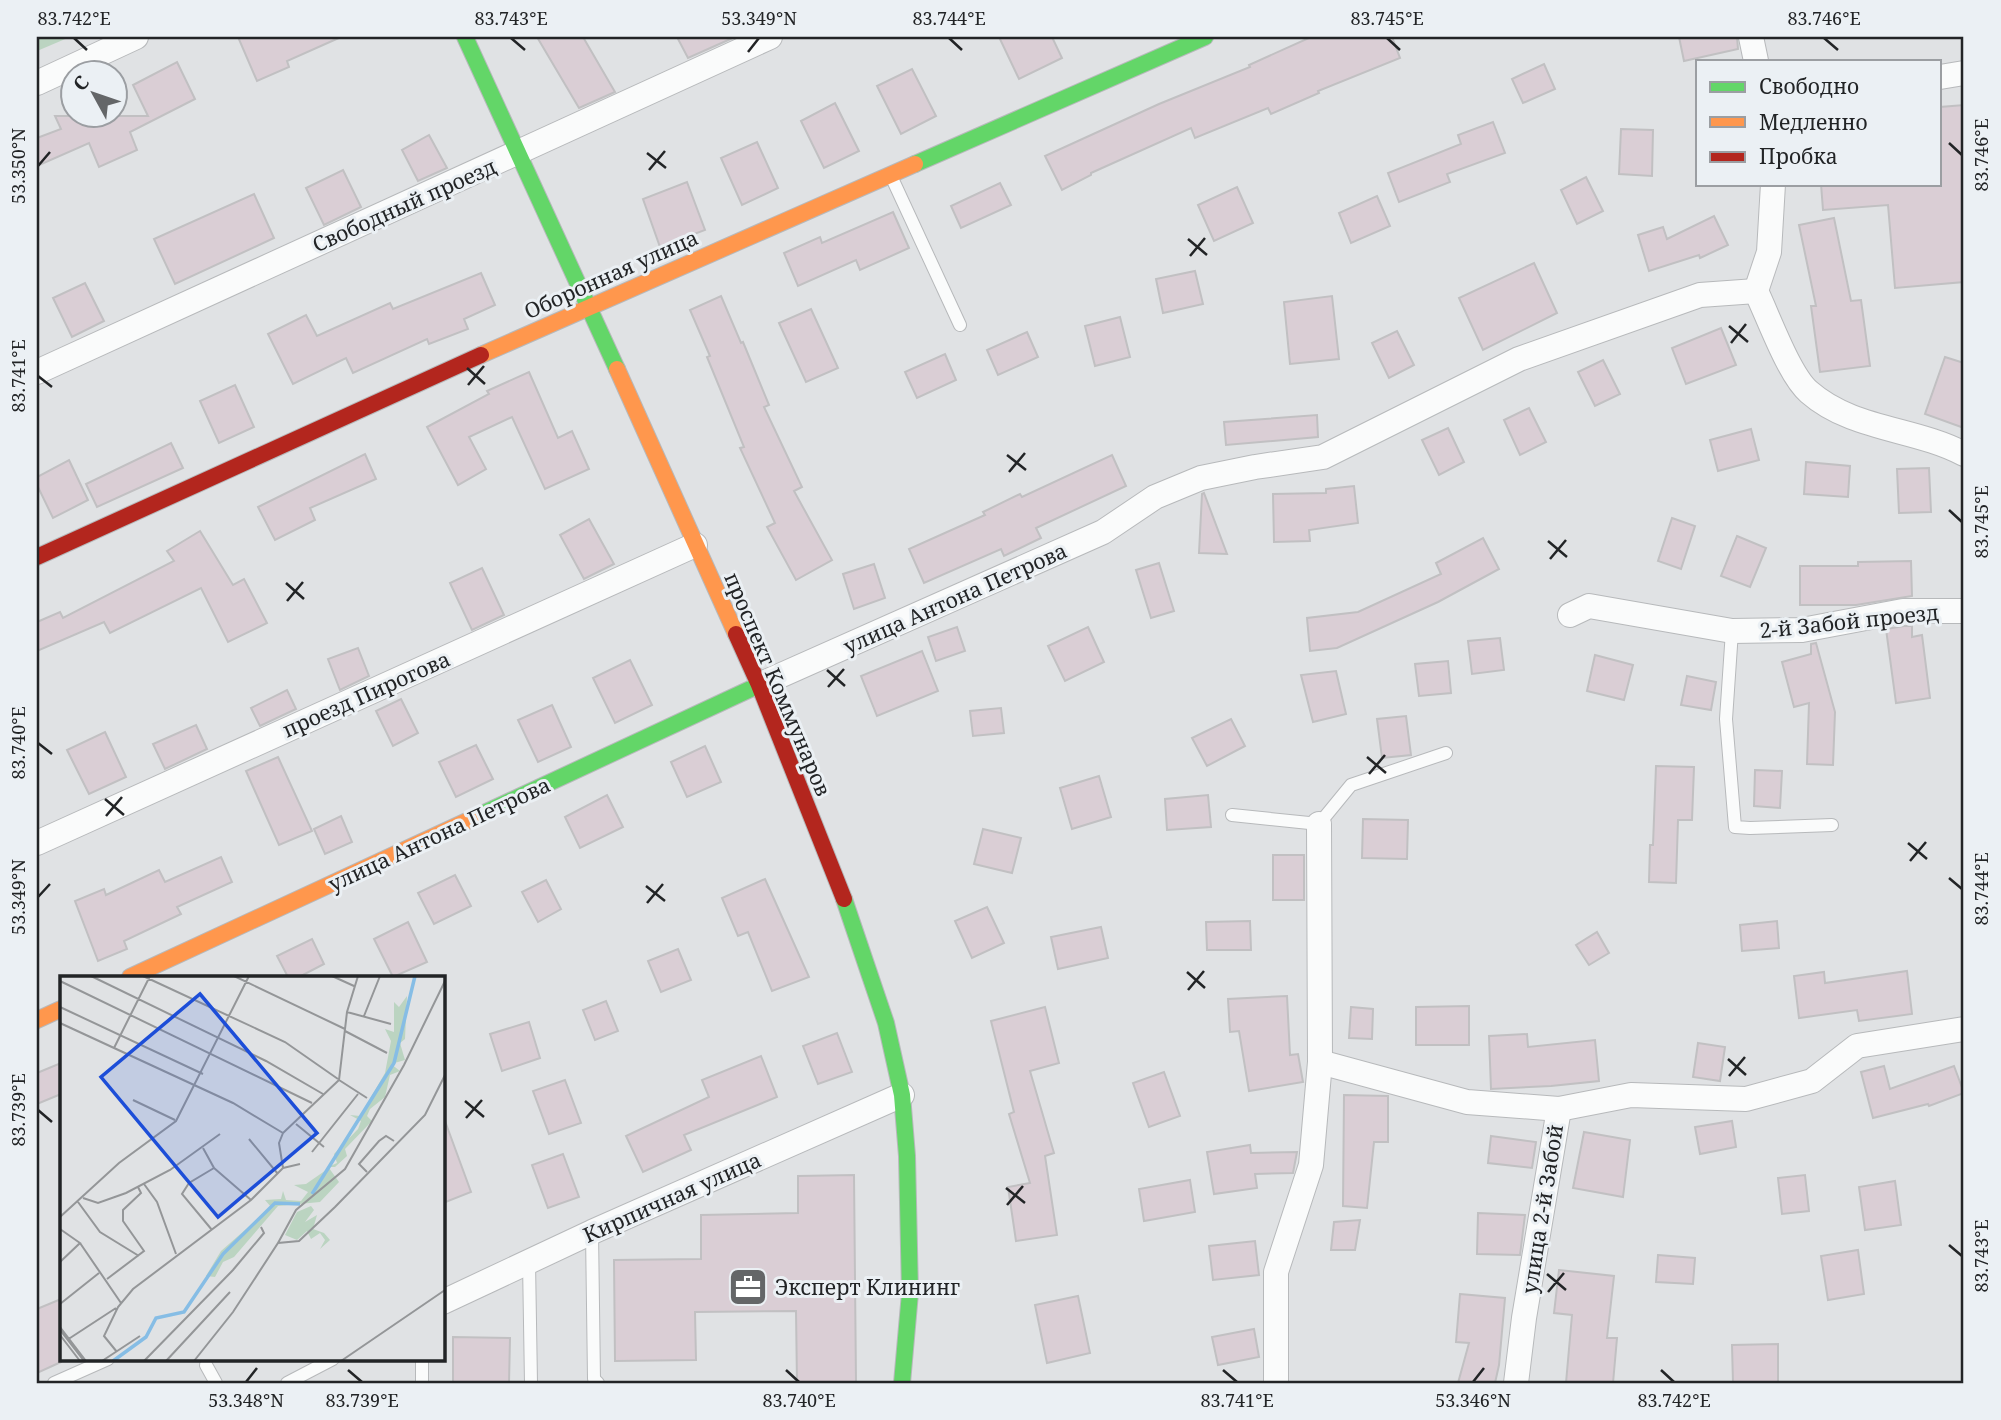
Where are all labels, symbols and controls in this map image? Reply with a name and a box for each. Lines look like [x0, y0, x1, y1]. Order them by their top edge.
text: 83.742°E [37, 6, 111, 30]
text: 83.743°E [474, 6, 548, 30]
text: 53.349°N [721, 6, 797, 30]
text: 83.744°E [912, 6, 986, 30]
text: 83.745°E [1350, 6, 1424, 30]
text: 83.746°E [1787, 6, 1861, 30]
north arrow [60, 60, 130, 130]
legend [1696, 60, 1941, 186]
text: С [67, 70, 95, 96]
text: Свободно [1759, 72, 1859, 100]
text: Медленно [1759, 108, 1868, 136]
text: 83.746°E [1969, 118, 1993, 192]
text: 53.350°N [6, 128, 30, 204]
text: Пробка [1759, 142, 1838, 170]
street label: Свободный проезд [308, 152, 500, 258]
street label: Оборонная улица [520, 223, 702, 325]
text: 83.741°E [6, 339, 30, 413]
text: 83.745°E [1969, 485, 1993, 559]
street label: улица Антона Петрова [839, 536, 1071, 660]
street label: проспект Коммунаров [718, 568, 838, 800]
street label: 2-й Забой проезд [1758, 598, 1940, 644]
street label: проезд Пирогова [278, 644, 454, 744]
text: 83.740°E [6, 706, 30, 780]
street label: улица Антона Петрова [323, 770, 555, 898]
text: 83.744°E [1969, 852, 1993, 926]
text: 53.349°N [6, 859, 30, 935]
inset map [60, 976, 444, 1360]
text: 83.739°E [6, 1073, 30, 1147]
street label: улица 2-й Забой [1515, 1122, 1569, 1296]
street label: Кирпичная улица [579, 1145, 765, 1249]
text: 83.743°E [1969, 1219, 1993, 1293]
office icon: Эксперт Клининг [727, 1266, 769, 1308]
place label: Эксперт Клининг [775, 1273, 960, 1301]
text: 53.348°N [208, 1388, 284, 1412]
text: 83.739°E [325, 1388, 399, 1412]
text: 83.740°E [762, 1388, 836, 1412]
text: 83.741°E [1200, 1388, 1274, 1412]
text: 53.346°N [1435, 1388, 1511, 1412]
text: 83.742°E [1637, 1388, 1711, 1412]

